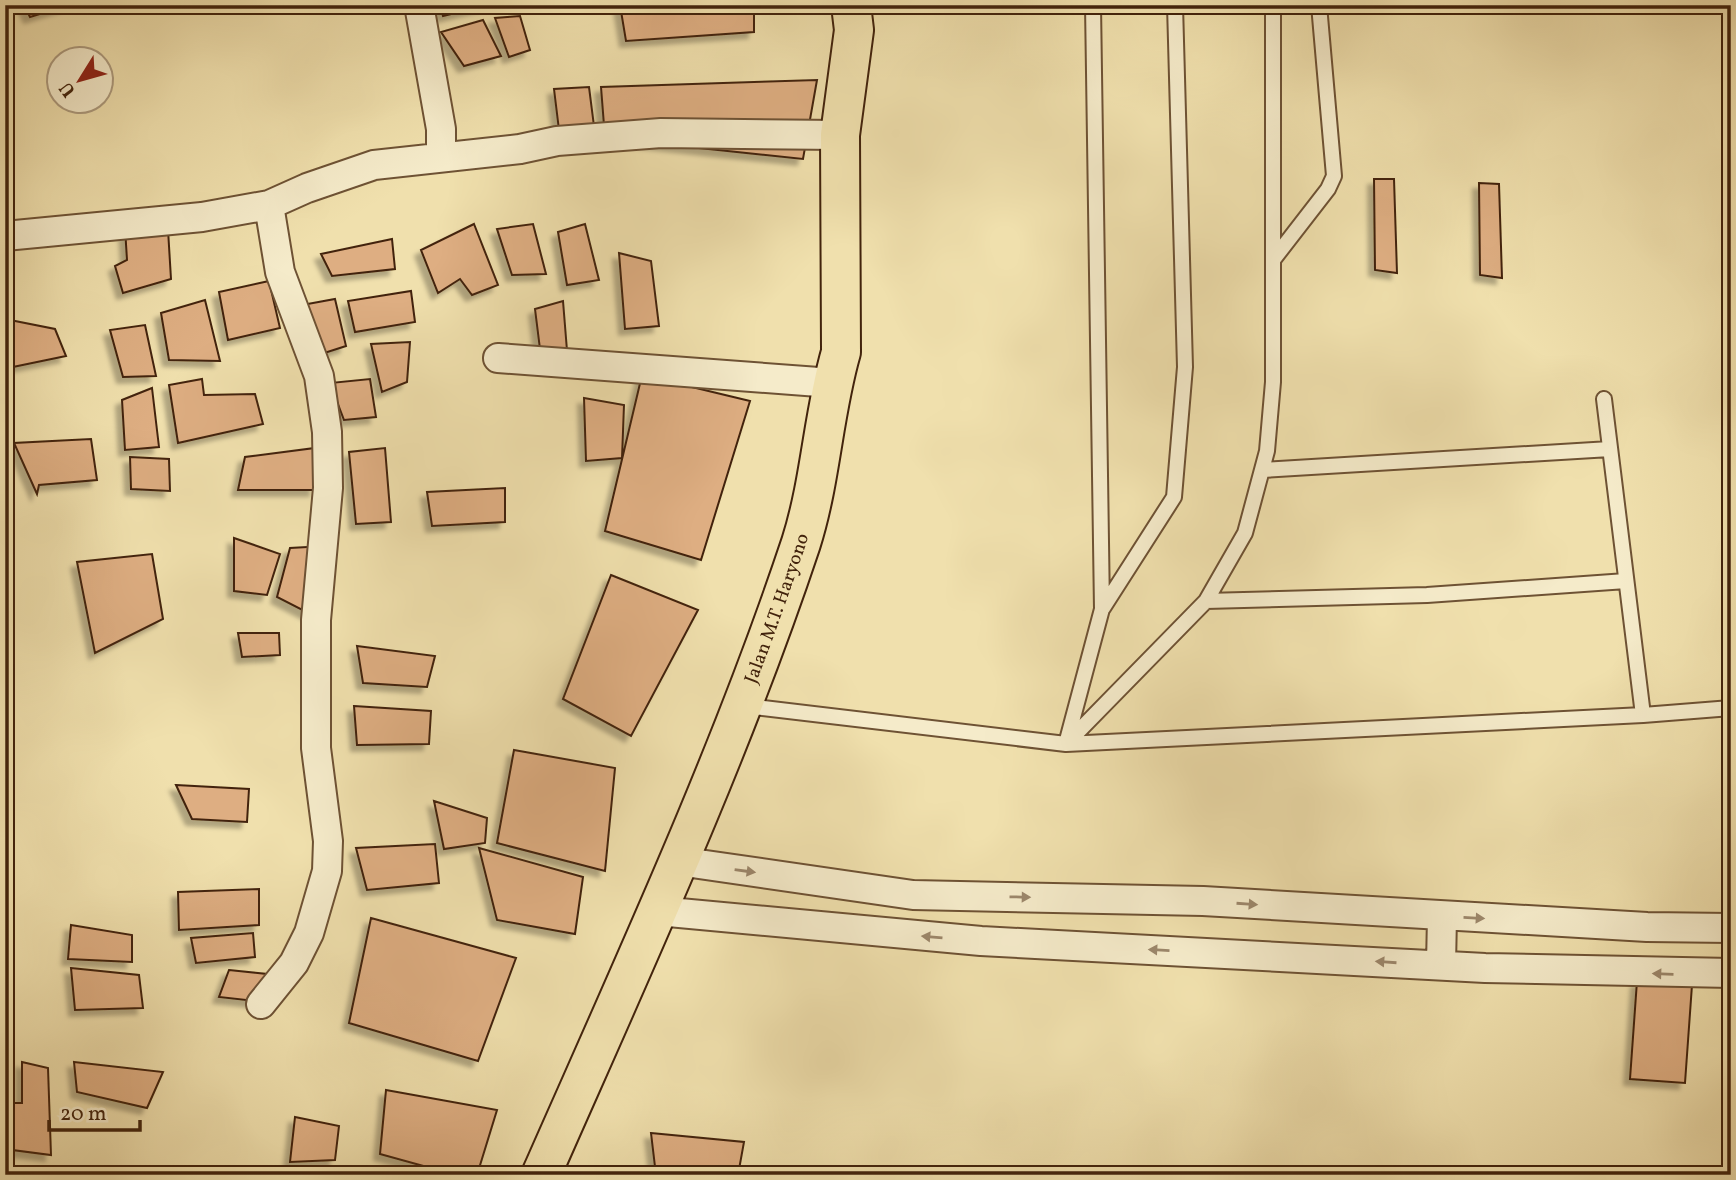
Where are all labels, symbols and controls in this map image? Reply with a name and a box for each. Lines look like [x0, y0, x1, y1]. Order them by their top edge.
north arrow [46, 46, 116, 116]
text: U [54, 76, 82, 102]
street label: Jalan M.T. Haryono [739, 530, 816, 688]
one-way arrow [734, 866, 756, 877]
one-way arrow [1009, 892, 1031, 903]
one-way arrow [1236, 899, 1258, 910]
one-way arrow [1464, 913, 1486, 924]
one-way arrow [921, 931, 943, 942]
one-way arrow [1148, 944, 1170, 955]
one-way arrow [1375, 956, 1397, 967]
one-way arrow [1651, 968, 1673, 979]
scale bar [49, 1089, 140, 1133]
text: 20 m [60, 1100, 106, 1129]

